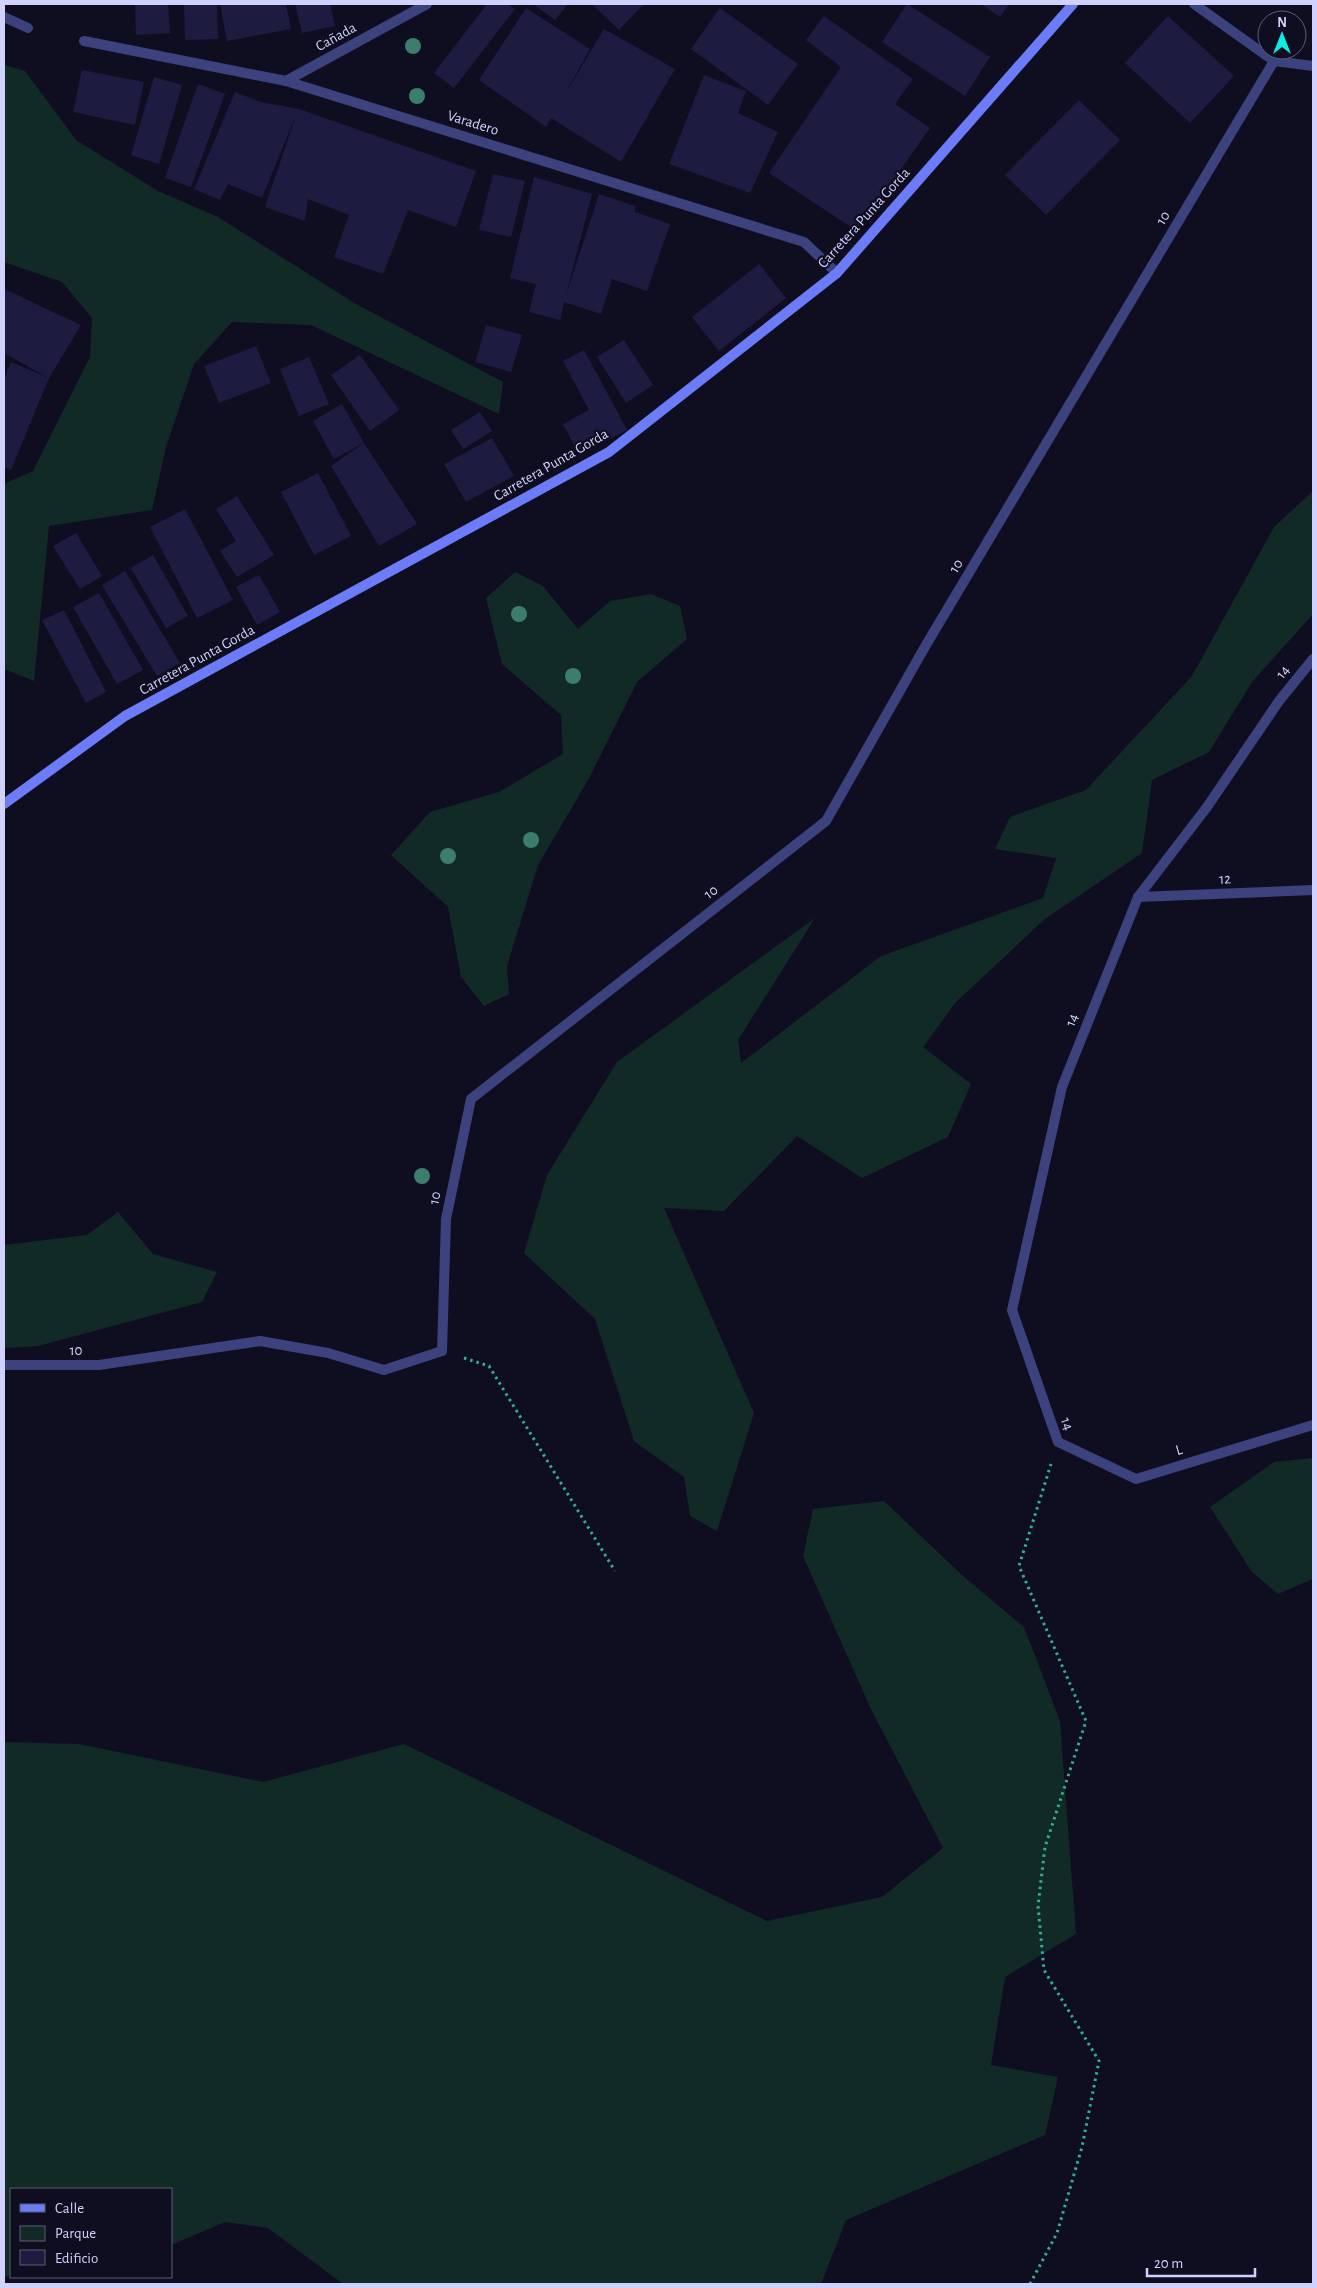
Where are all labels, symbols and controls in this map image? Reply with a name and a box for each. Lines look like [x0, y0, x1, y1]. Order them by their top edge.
north arrow [1257, 10, 1307, 60]
text: N [1277, 16, 1287, 30]
street label: Cañada [313, 20, 359, 54]
street label: Varadero [446, 108, 500, 138]
street label: Carretera Punta Gorda [815, 165, 913, 271]
street label: 10 [1153, 208, 1173, 227]
street label: Carretera Punta Gorda [491, 426, 611, 504]
street label: 10 [946, 556, 966, 575]
street label: Carretera Punta Gorda [137, 622, 257, 698]
street label: 14 [1273, 662, 1293, 682]
street label: 12 [1219, 871, 1231, 887]
street label: 10 [701, 882, 721, 902]
street label: 14 [1063, 1011, 1081, 1029]
street label: 10 [426, 1190, 444, 1206]
street label: 10 [69, 1343, 83, 1358]
street label: 14 [1058, 1416, 1076, 1432]
street label: L [1174, 1442, 1185, 1458]
legend [10, 2188, 172, 2278]
text: Calle [55, 2201, 84, 2216]
text: Parque [55, 2226, 96, 2241]
scale bar [1147, 2246, 1254, 2278]
text: Edificio [55, 2251, 98, 2266]
text: 20 m [1154, 2256, 1183, 2271]

